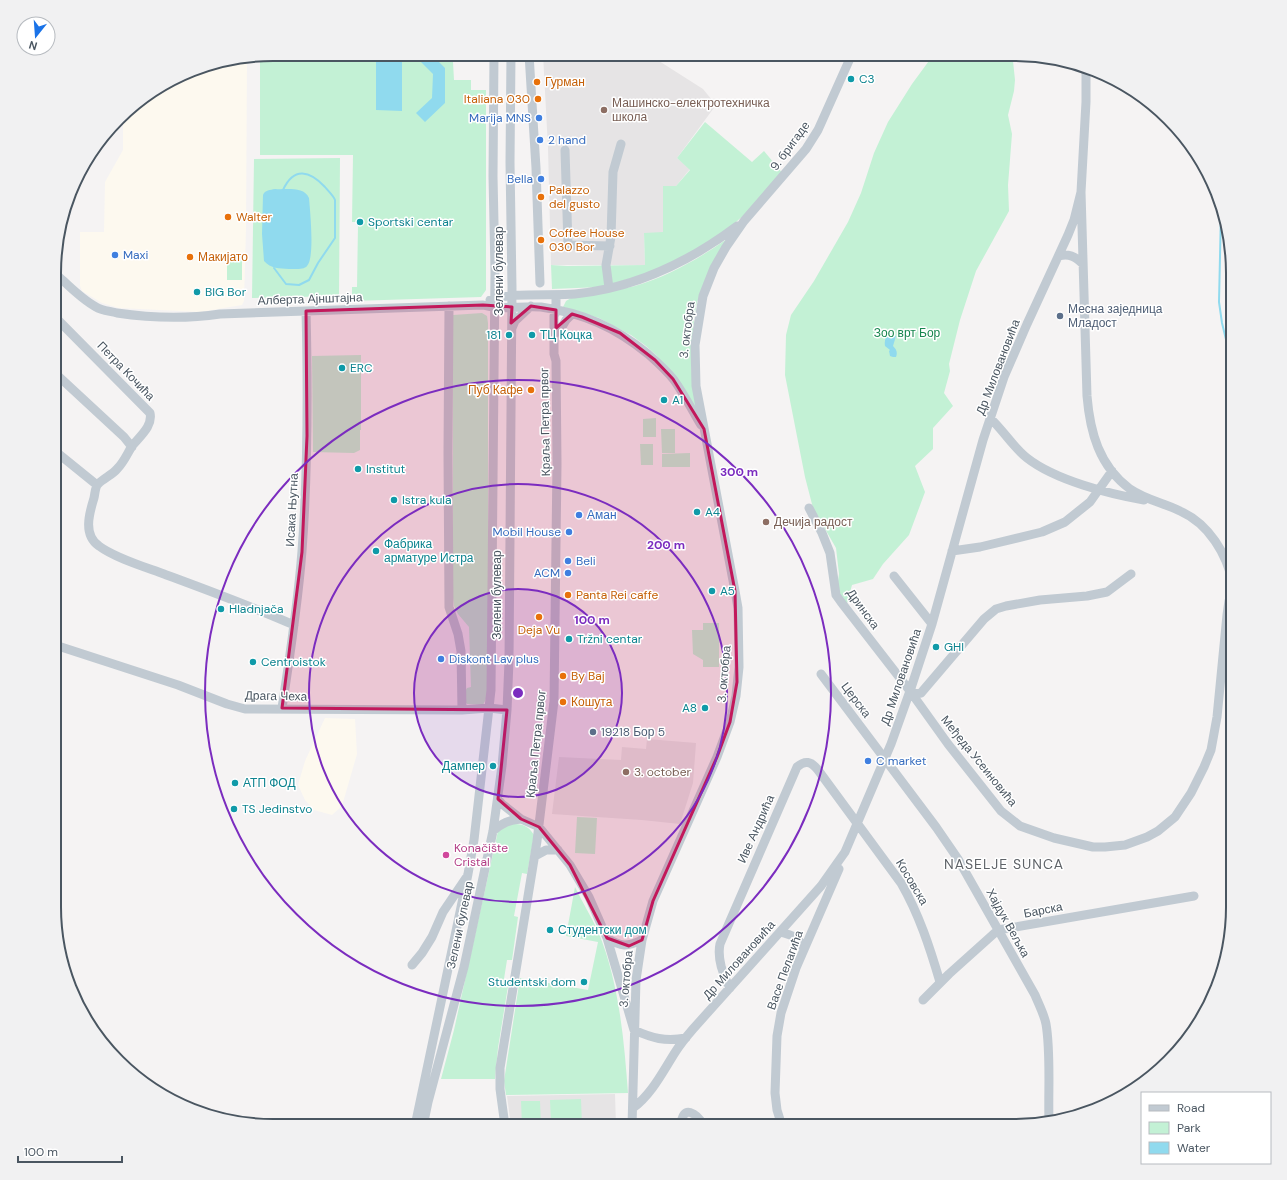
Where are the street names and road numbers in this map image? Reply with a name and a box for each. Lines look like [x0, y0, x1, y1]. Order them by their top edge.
street label: 9. бригаде [767, 118, 814, 174]
street label: Зелени булевар [491, 226, 507, 316]
street label: Алберта Ајнштајна [257, 289, 363, 309]
street label: 3. октобра [676, 300, 698, 359]
street label: Др Миловановића [972, 317, 1024, 417]
street label: Петра Кочића [94, 338, 159, 404]
street label: Краља Петра првог [536, 367, 554, 476]
street label: Исака Њутна [282, 473, 302, 547]
street label: Зелени булевар [489, 550, 505, 640]
street label: Дринска [843, 586, 883, 633]
street label: Др Миловановића [877, 626, 925, 727]
street label: 3. октобра [714, 645, 734, 703]
street label: Церска [837, 679, 875, 721]
street label: Драга Чеха [245, 687, 308, 705]
street label: Краља Петра првог [522, 689, 550, 799]
street label: Међеда Усеиновића [937, 712, 1021, 810]
street label: Иве Андрића [734, 792, 778, 866]
street label: Косовска [892, 856, 932, 908]
street label: Зелени булевар [443, 879, 477, 970]
street label: Хајдук Вељка [982, 886, 1034, 961]
street label: Барска [1022, 898, 1064, 922]
street label: Др Миловановића [699, 917, 779, 1003]
street label: Васе Пелагића [763, 928, 807, 1012]
street label: 3. октобра [616, 950, 636, 1008]

